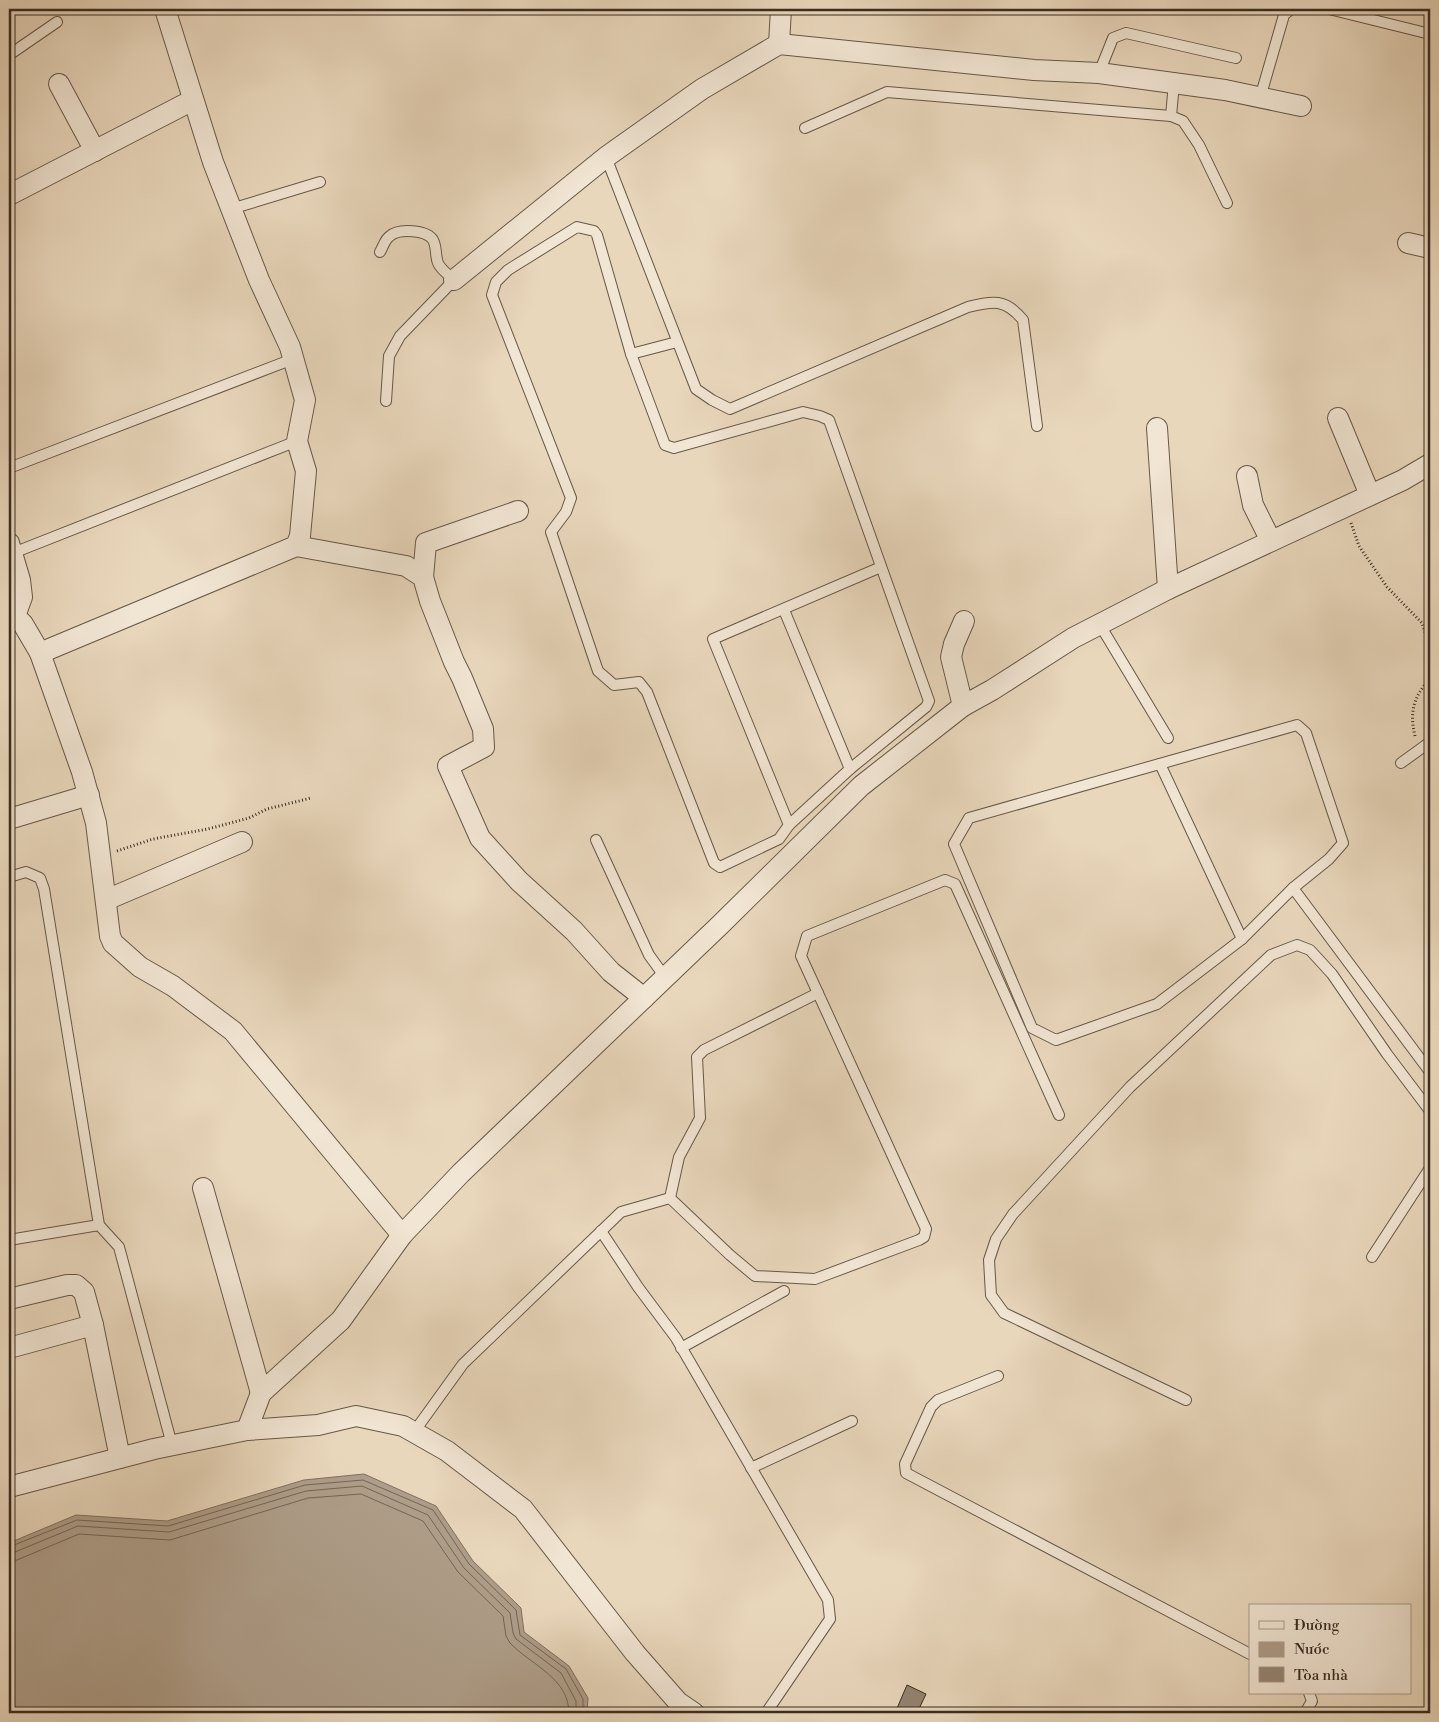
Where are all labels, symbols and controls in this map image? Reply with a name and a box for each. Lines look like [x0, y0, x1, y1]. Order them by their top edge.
legend [1249, 1604, 1412, 1694]
text: Đường [1294, 1616, 1340, 1635]
text: Nước [1294, 1640, 1330, 1659]
text: Tòa nhà [1294, 1666, 1348, 1685]

